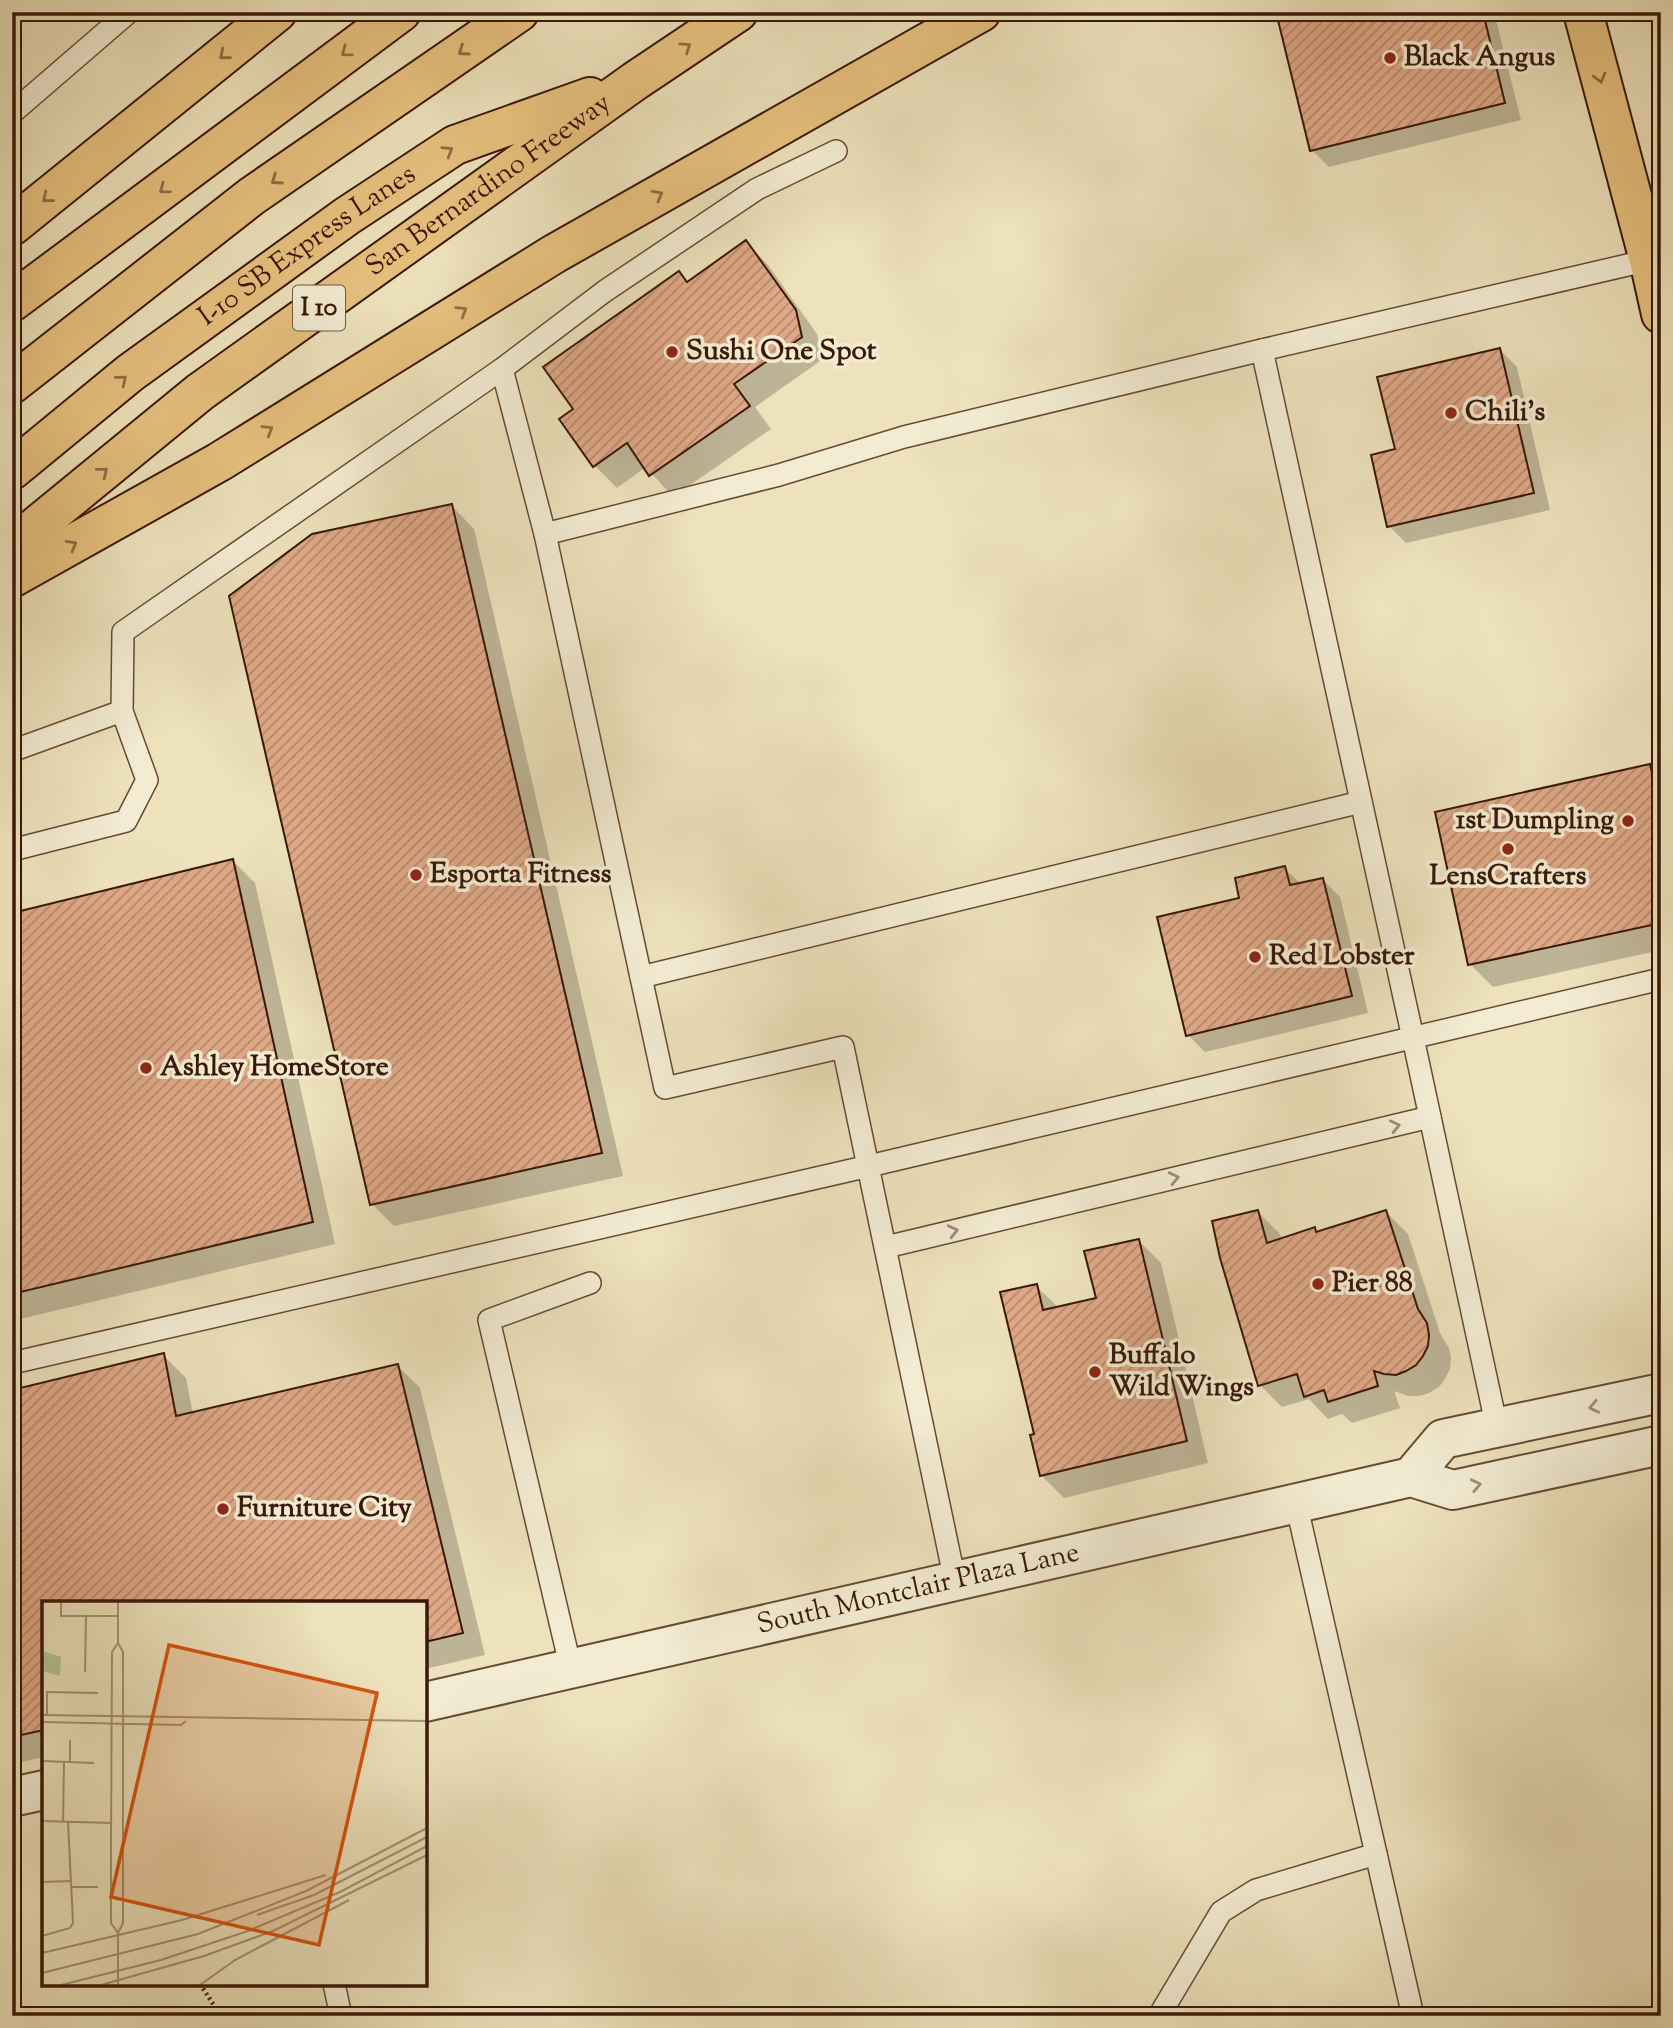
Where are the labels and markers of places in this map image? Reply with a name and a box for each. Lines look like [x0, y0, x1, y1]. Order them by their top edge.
place label: Black Angus [1404, 38, 1555, 78]
marker: Black Angus [1382, 50, 1398, 66]
place label: Sushi One Spot [686, 332, 877, 372]
marker: Sushi One Spot [664, 344, 680, 360]
place label: Chili's [1465, 393, 1545, 433]
marker: Chili's [1443, 405, 1459, 421]
place label: 1st Dumpling [1456, 801, 1614, 841]
marker: 1st Dumpling [1620, 813, 1636, 829]
marker: LensCrafters [1500, 841, 1516, 857]
place label: Esporta Fitness [430, 855, 612, 895]
place label: LensCrafters [1430, 857, 1586, 897]
marker: Esporta Fitness [408, 867, 424, 883]
place label: Red Lobster [1269, 937, 1415, 977]
marker: Red Lobster [1247, 949, 1263, 965]
place label: Ashley HomeStore [160, 1048, 389, 1088]
marker: Ashley HomeStore [138, 1060, 154, 1076]
place label: Pier 88 [1332, 1264, 1413, 1304]
marker: Pier 88 [1310, 1276, 1326, 1292]
place label: Buffalo Wild Wings [1109, 1336, 1254, 1408]
marker: Buffalo Wild Wings [1087, 1364, 1103, 1380]
place label: Furniture City [237, 1489, 412, 1529]
marker: Furniture City [215, 1501, 231, 1517]

